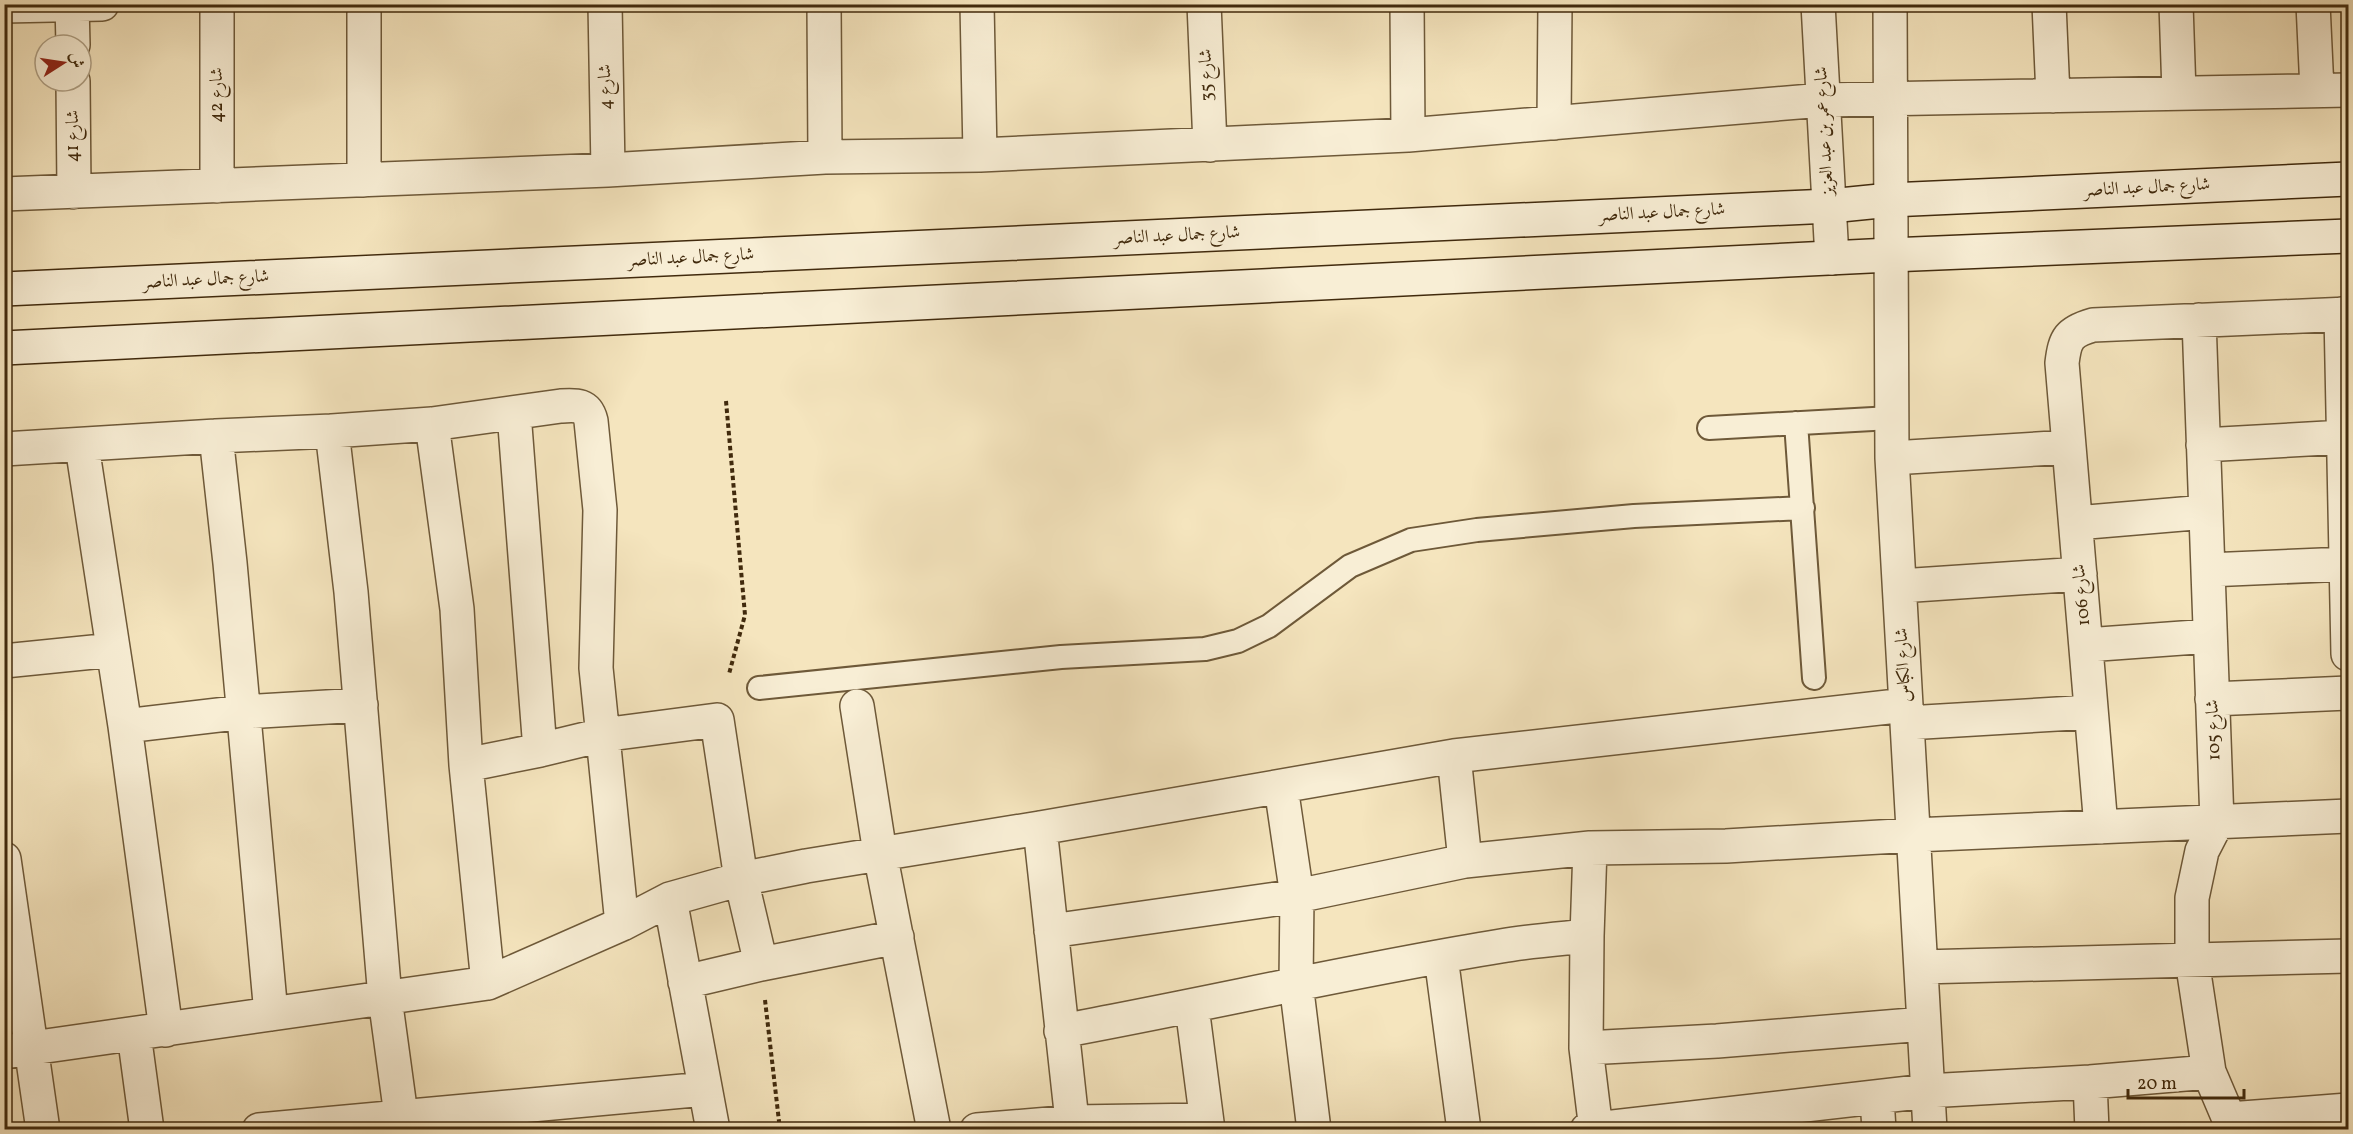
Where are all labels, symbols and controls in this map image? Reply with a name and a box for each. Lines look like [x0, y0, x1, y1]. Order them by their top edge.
north arrow [33, 33, 93, 93]
street label: شارع 35 [1194, 48, 1221, 102]
text: ش [63, 50, 88, 70]
street label: شارع 4 [593, 64, 620, 110]
street label: شارع عمر بن عبد العزيز [1809, 66, 1842, 198]
street label: شارع 42 [205, 67, 231, 123]
street label: شارع 41 [61, 110, 87, 162]
street label: شارع جمال عبد الناصر [2081, 172, 2211, 205]
street label: شارع جمال عبد الناصر [1596, 197, 1726, 230]
street label: شارع جمال عبد الناصر [1111, 220, 1241, 253]
street label: شارع جمال عبد الناصر [625, 242, 755, 275]
street label: شارع جمال عبد الناصر [140, 264, 270, 297]
street label: شارع 106 [2067, 563, 2098, 627]
street label: شارع الكباس [1890, 627, 1919, 703]
street label: شارع 105 [2200, 699, 2229, 761]
scale bar [2128, 1062, 2244, 1100]
text: 20 m [2137, 1072, 2177, 1097]

